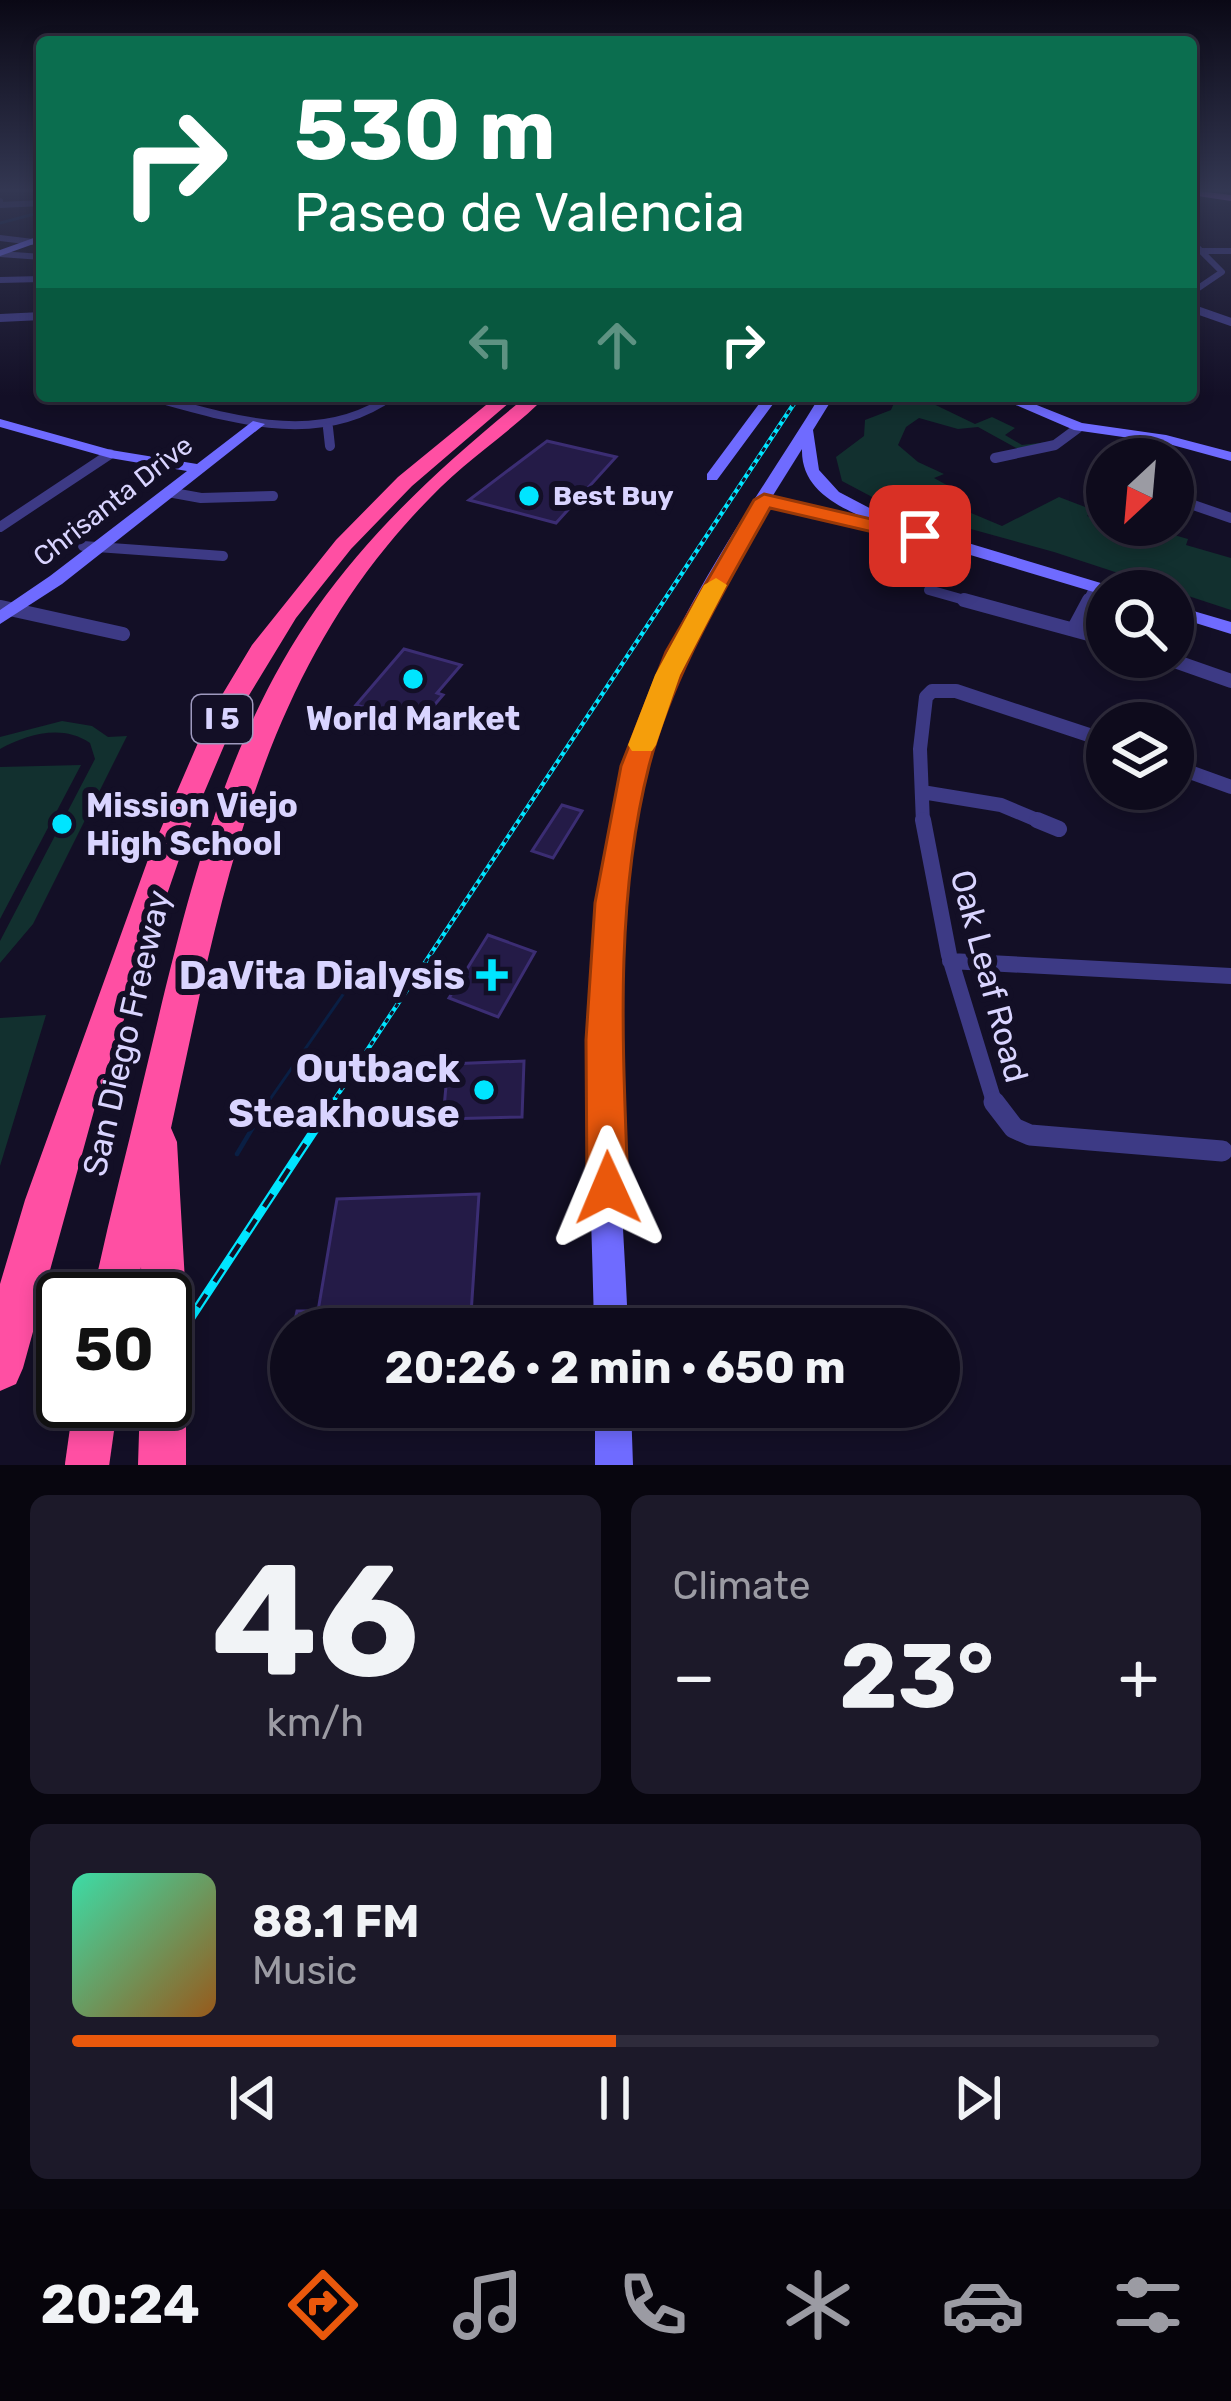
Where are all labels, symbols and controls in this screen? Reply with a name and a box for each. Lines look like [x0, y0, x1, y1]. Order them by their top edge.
text: 530 m [294, 80, 556, 180]
icon: right [96, 84, 252, 240]
text: Paseo de Valencia [294, 181, 745, 245]
icon: left [458, 312, 524, 378]
icon: ahead [584, 312, 650, 378]
icon: right [710, 312, 776, 378]
street label: Chrisanta Drive [27, 429, 199, 573]
north arrow [1086, 438, 1194, 546]
map controls [1086, 438, 1194, 810]
place label: Best Buy [553, 480, 674, 512]
marker: Best Buy [516, 483, 542, 509]
pin [869, 485, 971, 587]
icon: arrive [887, 503, 953, 569]
button: search [1086, 570, 1194, 678]
marker: World Market [400, 666, 426, 692]
road number: I 5 [192, 695, 252, 743]
place label: World Market [306, 699, 520, 738]
button: layers [1086, 702, 1194, 810]
place label: Mission Viejo High School [86, 786, 298, 863]
marker: Mission Viejo High School [49, 811, 75, 837]
street label: Oak Leaf Road [942, 866, 1037, 1087]
street label: San Diego Freeway [75, 886, 178, 1180]
place label: DaVita Dialysis [179, 953, 465, 999]
marker: DaVita Dialysis [476, 959, 508, 991]
place label: Outback Steakhouse [228, 1046, 460, 1137]
marker: Outback Steakhouse [471, 1077, 497, 1103]
position arrow [545, 1125, 671, 1251]
speed limit sign: 50 [36, 1272, 192, 1428]
text: 20:26 · 2 min · 650 m [384, 1341, 846, 1394]
text: 46 [211, 1529, 419, 1714]
text: Climate [673, 1563, 811, 1609]
text: 23° [839, 1623, 994, 1730]
text: − [673, 1637, 715, 1716]
text: + [1118, 1637, 1159, 1716]
text: km/h [267, 1700, 364, 1746]
text: 88.1 FM [252, 1895, 420, 1948]
text: Music [252, 1948, 357, 1994]
icon: previous [220, 2065, 286, 2131]
icon: pause [582, 2065, 648, 2131]
icon: next [945, 2065, 1011, 2131]
icon: directions [281, 2263, 365, 2347]
icon: music [446, 2263, 530, 2347]
icon: phone [611, 2263, 695, 2347]
icon: climate [776, 2263, 860, 2347]
icon: car [941, 2263, 1025, 2347]
icon: filters [1106, 2263, 1190, 2347]
text: 20:24 [41, 2273, 200, 2337]

